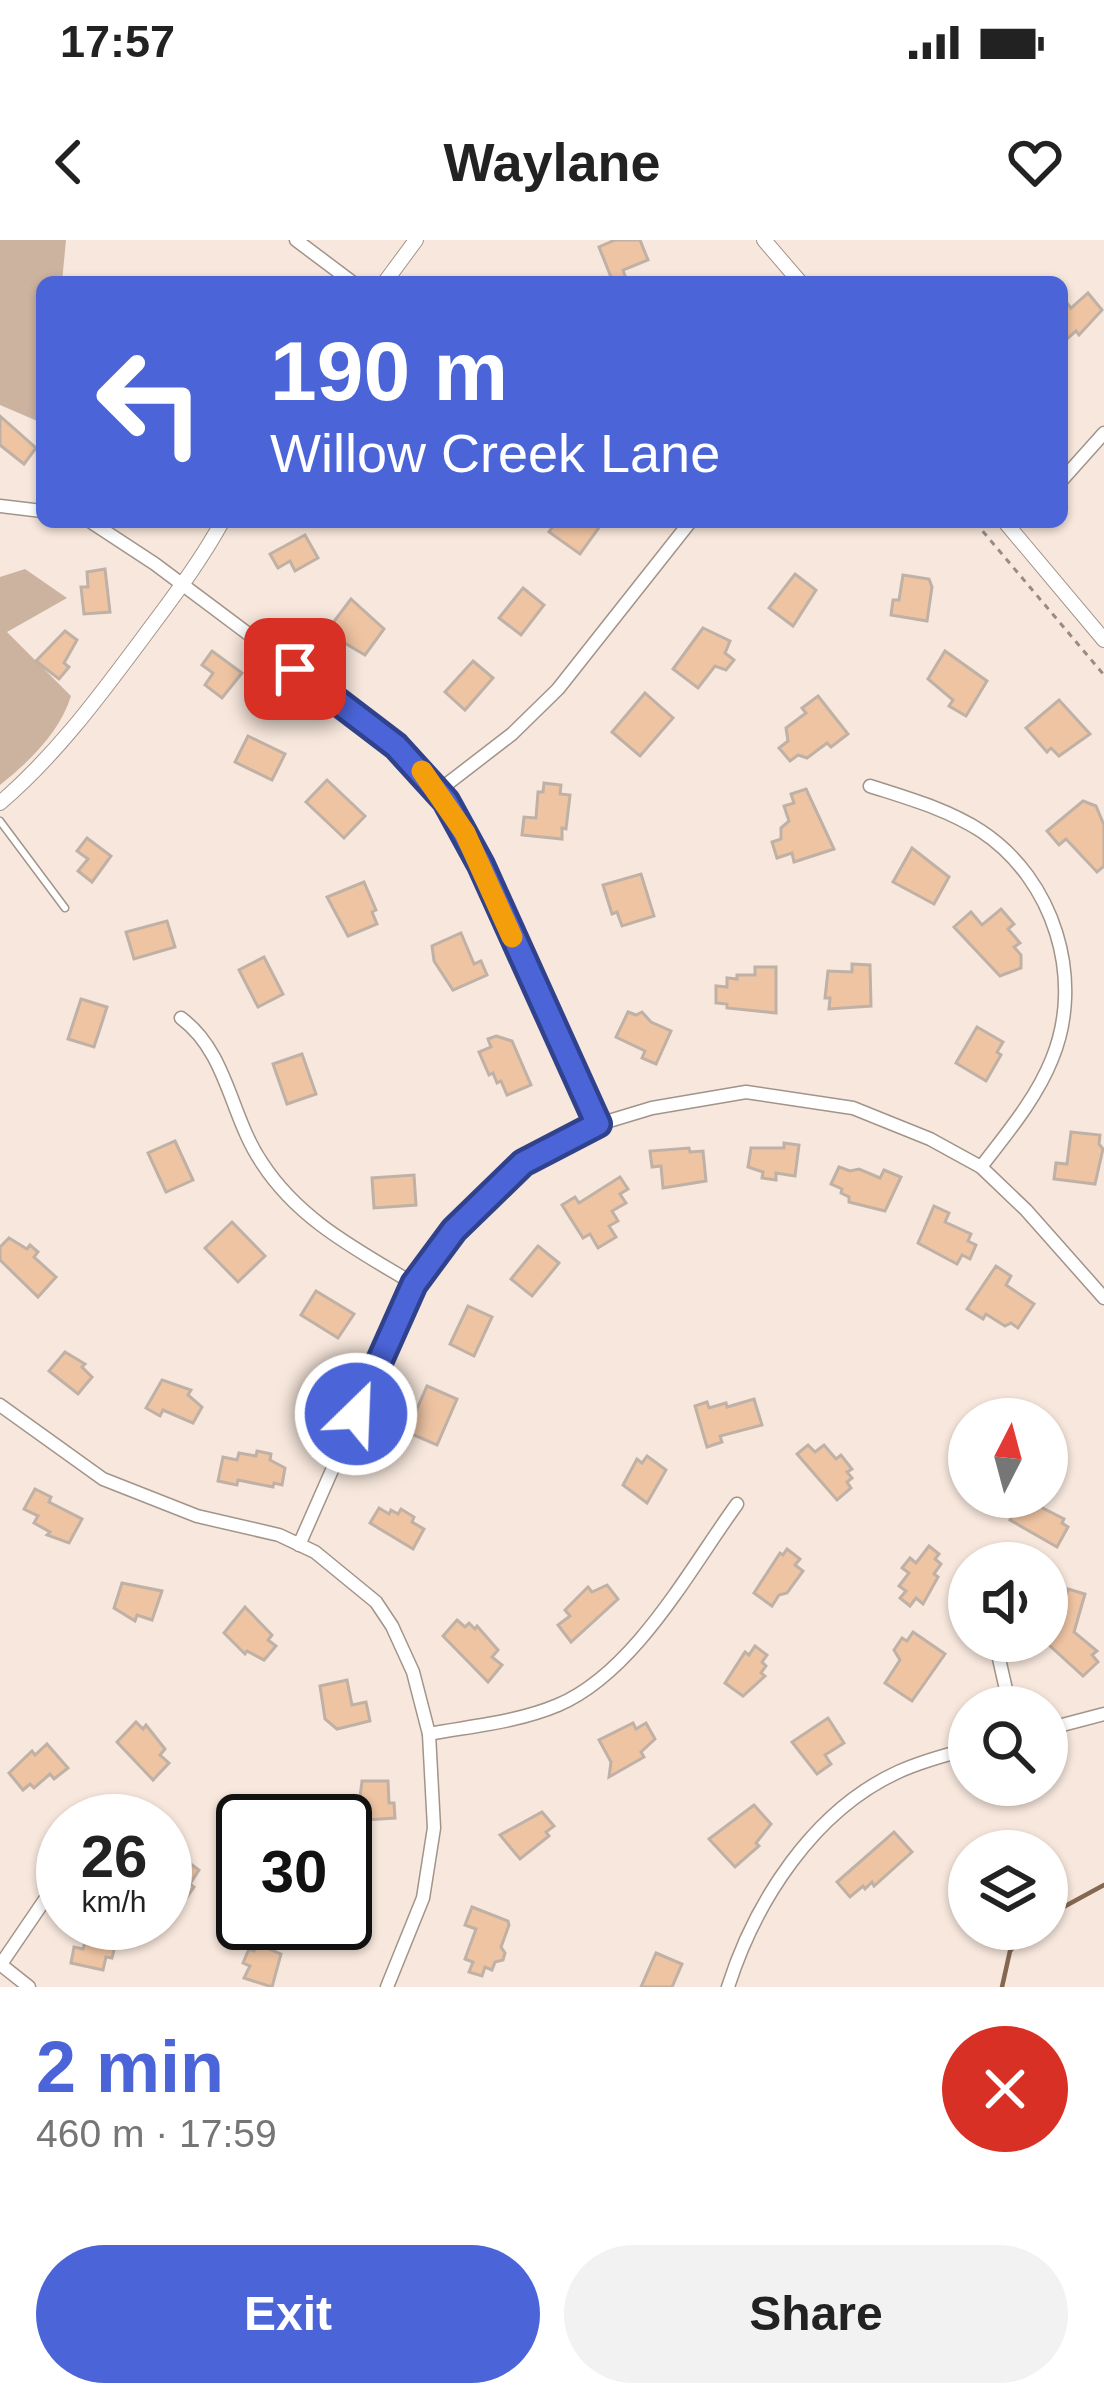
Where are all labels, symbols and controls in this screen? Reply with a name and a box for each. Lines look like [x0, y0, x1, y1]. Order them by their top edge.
text: 17:57 [60, 16, 175, 67]
icon: back [36, 129, 102, 195]
icon: heart [1002, 129, 1068, 195]
text: Waylane [443, 132, 661, 192]
icon: left [72, 324, 228, 480]
text: 190 m [270, 324, 508, 418]
text: Willow Creek Lane [270, 423, 720, 483]
pin [244, 618, 346, 720]
icon: arrive [262, 636, 328, 702]
position arrow [293, 1351, 419, 1477]
north arrow [948, 1398, 1068, 1518]
map controls [948, 1398, 1068, 1950]
button: sound [948, 1542, 1068, 1662]
button: search [948, 1686, 1068, 1806]
speed limit sign: 30 [216, 1794, 372, 1950]
text: 26 [81, 1823, 147, 1890]
button: layers [948, 1830, 1068, 1950]
text: km/h [81, 1885, 147, 1918]
button: close [942, 2026, 1068, 2152]
text: 2 min [36, 2027, 224, 2107]
text: 460 m · 17:59 [36, 2112, 277, 2155]
button: Exit [36, 2245, 540, 2383]
button: Share [564, 2245, 1068, 2383]

